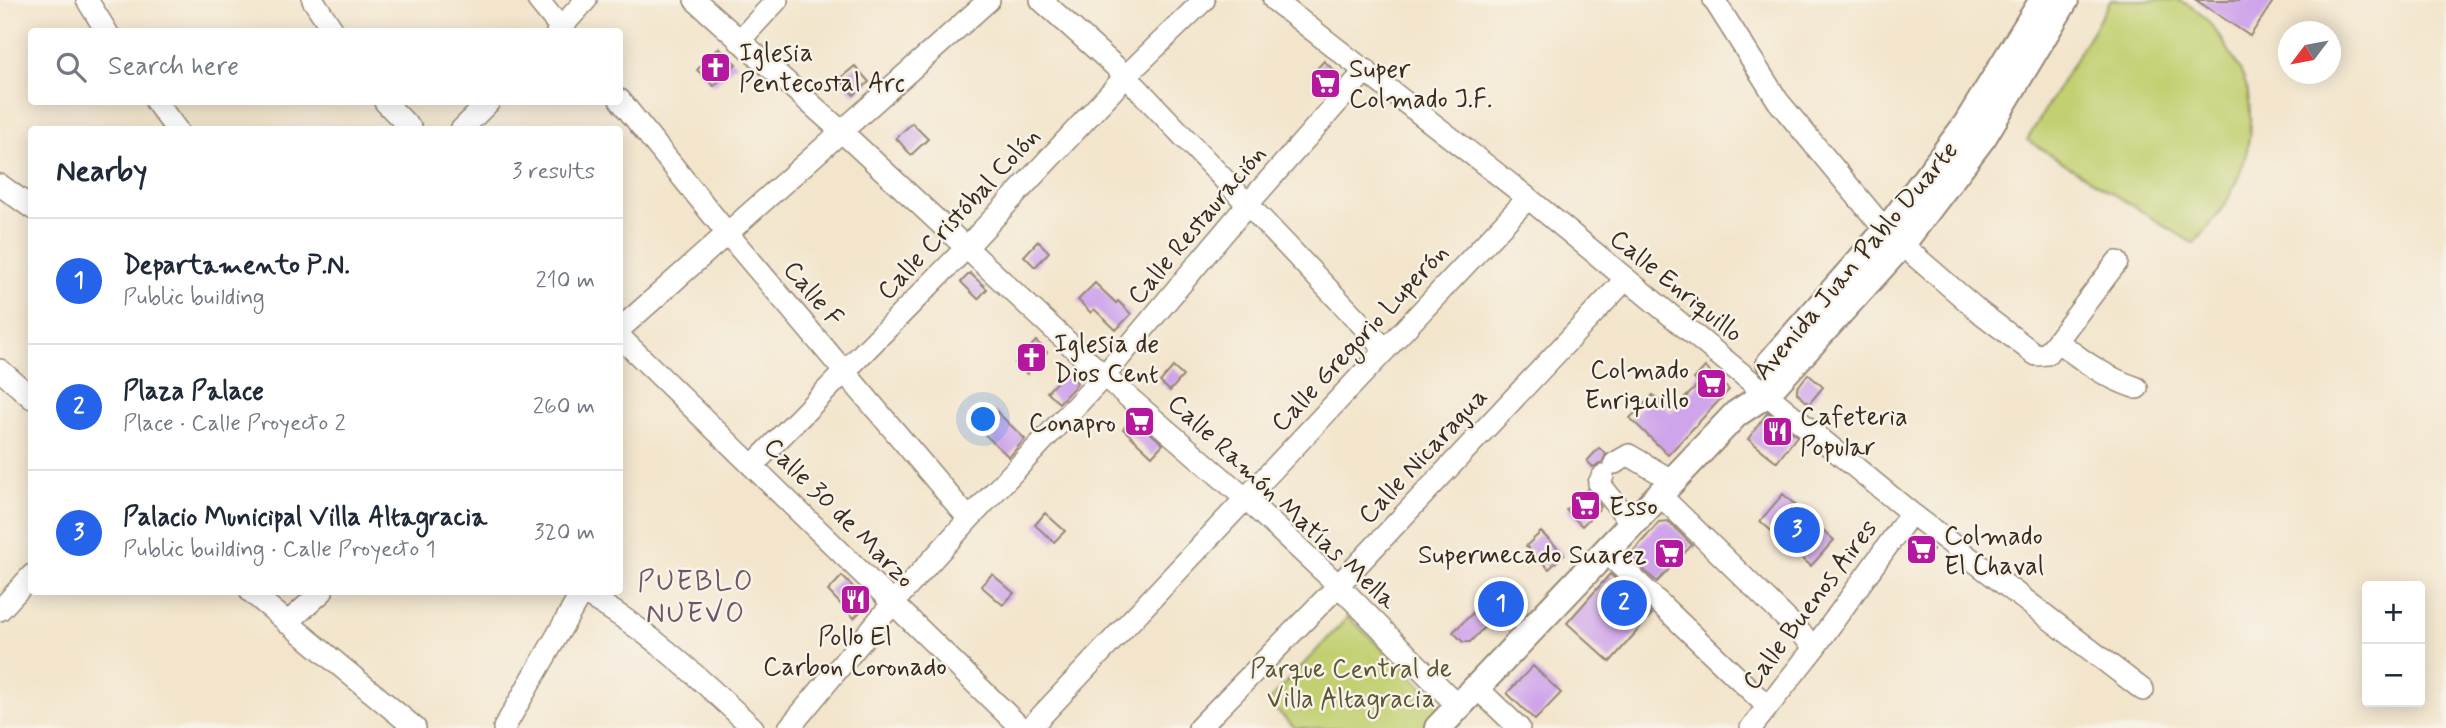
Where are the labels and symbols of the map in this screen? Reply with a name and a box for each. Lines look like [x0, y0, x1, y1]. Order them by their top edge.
north arrow [2278, 21, 2341, 84]
place label: Iglesia Pentecostal Arc [739, 37, 905, 101]
church icon: Iglesia Pentecostal Arc [699, 50, 733, 84]
place label: Super Colmado J.F. [1349, 53, 1492, 117]
supermarket icon: Super Colmado J.F. [1309, 66, 1343, 100]
street label: Calle Cristóbal Colón [870, 121, 1049, 308]
street label: Avenida Juan Pablo Duarte [1746, 135, 1967, 388]
street label: Calle Restauración [1121, 138, 1274, 312]
street label: Calle Enriquillo [1602, 222, 1749, 351]
street label: Calle Gregorio Luperón [1264, 237, 1458, 441]
street label: Calle F [775, 254, 850, 335]
place label: Iglesia de Dios Cent [1054, 328, 1159, 392]
church icon: Iglesia de Dios Cent [1014, 341, 1048, 375]
place label: Colmado Enriquillo [1585, 354, 1689, 418]
supermarket icon: Colmado Enriquillo [1695, 367, 1729, 401]
street label: Calle Nicaragua [1351, 381, 1496, 532]
street label: Calle Ramón Matías Mella [1160, 387, 1404, 618]
place label: Cafeteria Popular [1800, 401, 1908, 465]
your location [966, 402, 1000, 436]
supermarket icon: Conapro [1122, 405, 1156, 439]
place label: Conapro [1029, 407, 1116, 441]
restaurant icon: Cafeteria Popular [1760, 414, 1794, 448]
street label: Calle 30 de Marzo [756, 431, 921, 596]
supermarket icon: Esso [1569, 489, 1603, 523]
place label: Esso [1609, 491, 1658, 525]
pin: 3 [1774, 504, 1820, 556]
street label: Calle Buenos Aires [1735, 513, 1886, 697]
place label: Colmado El Chaval [1944, 520, 2044, 584]
supermarket icon: Colmado El Chaval [1904, 533, 1938, 567]
supermarket icon: Supermecado Suarez [1653, 537, 1687, 571]
place label: Supermecado Suarez [1418, 539, 1647, 573]
district label: PUEBLO NUEVO [637, 564, 755, 633]
pin: 2 [1601, 577, 1647, 629]
pin: 1 [1478, 578, 1524, 630]
restaurant icon: Pollo El Carbon Coronado [838, 583, 872, 617]
place label: Pollo El Carbon Coronado [763, 621, 947, 685]
park label: Parque Central de Villa Altagracia [1250, 653, 1452, 719]

